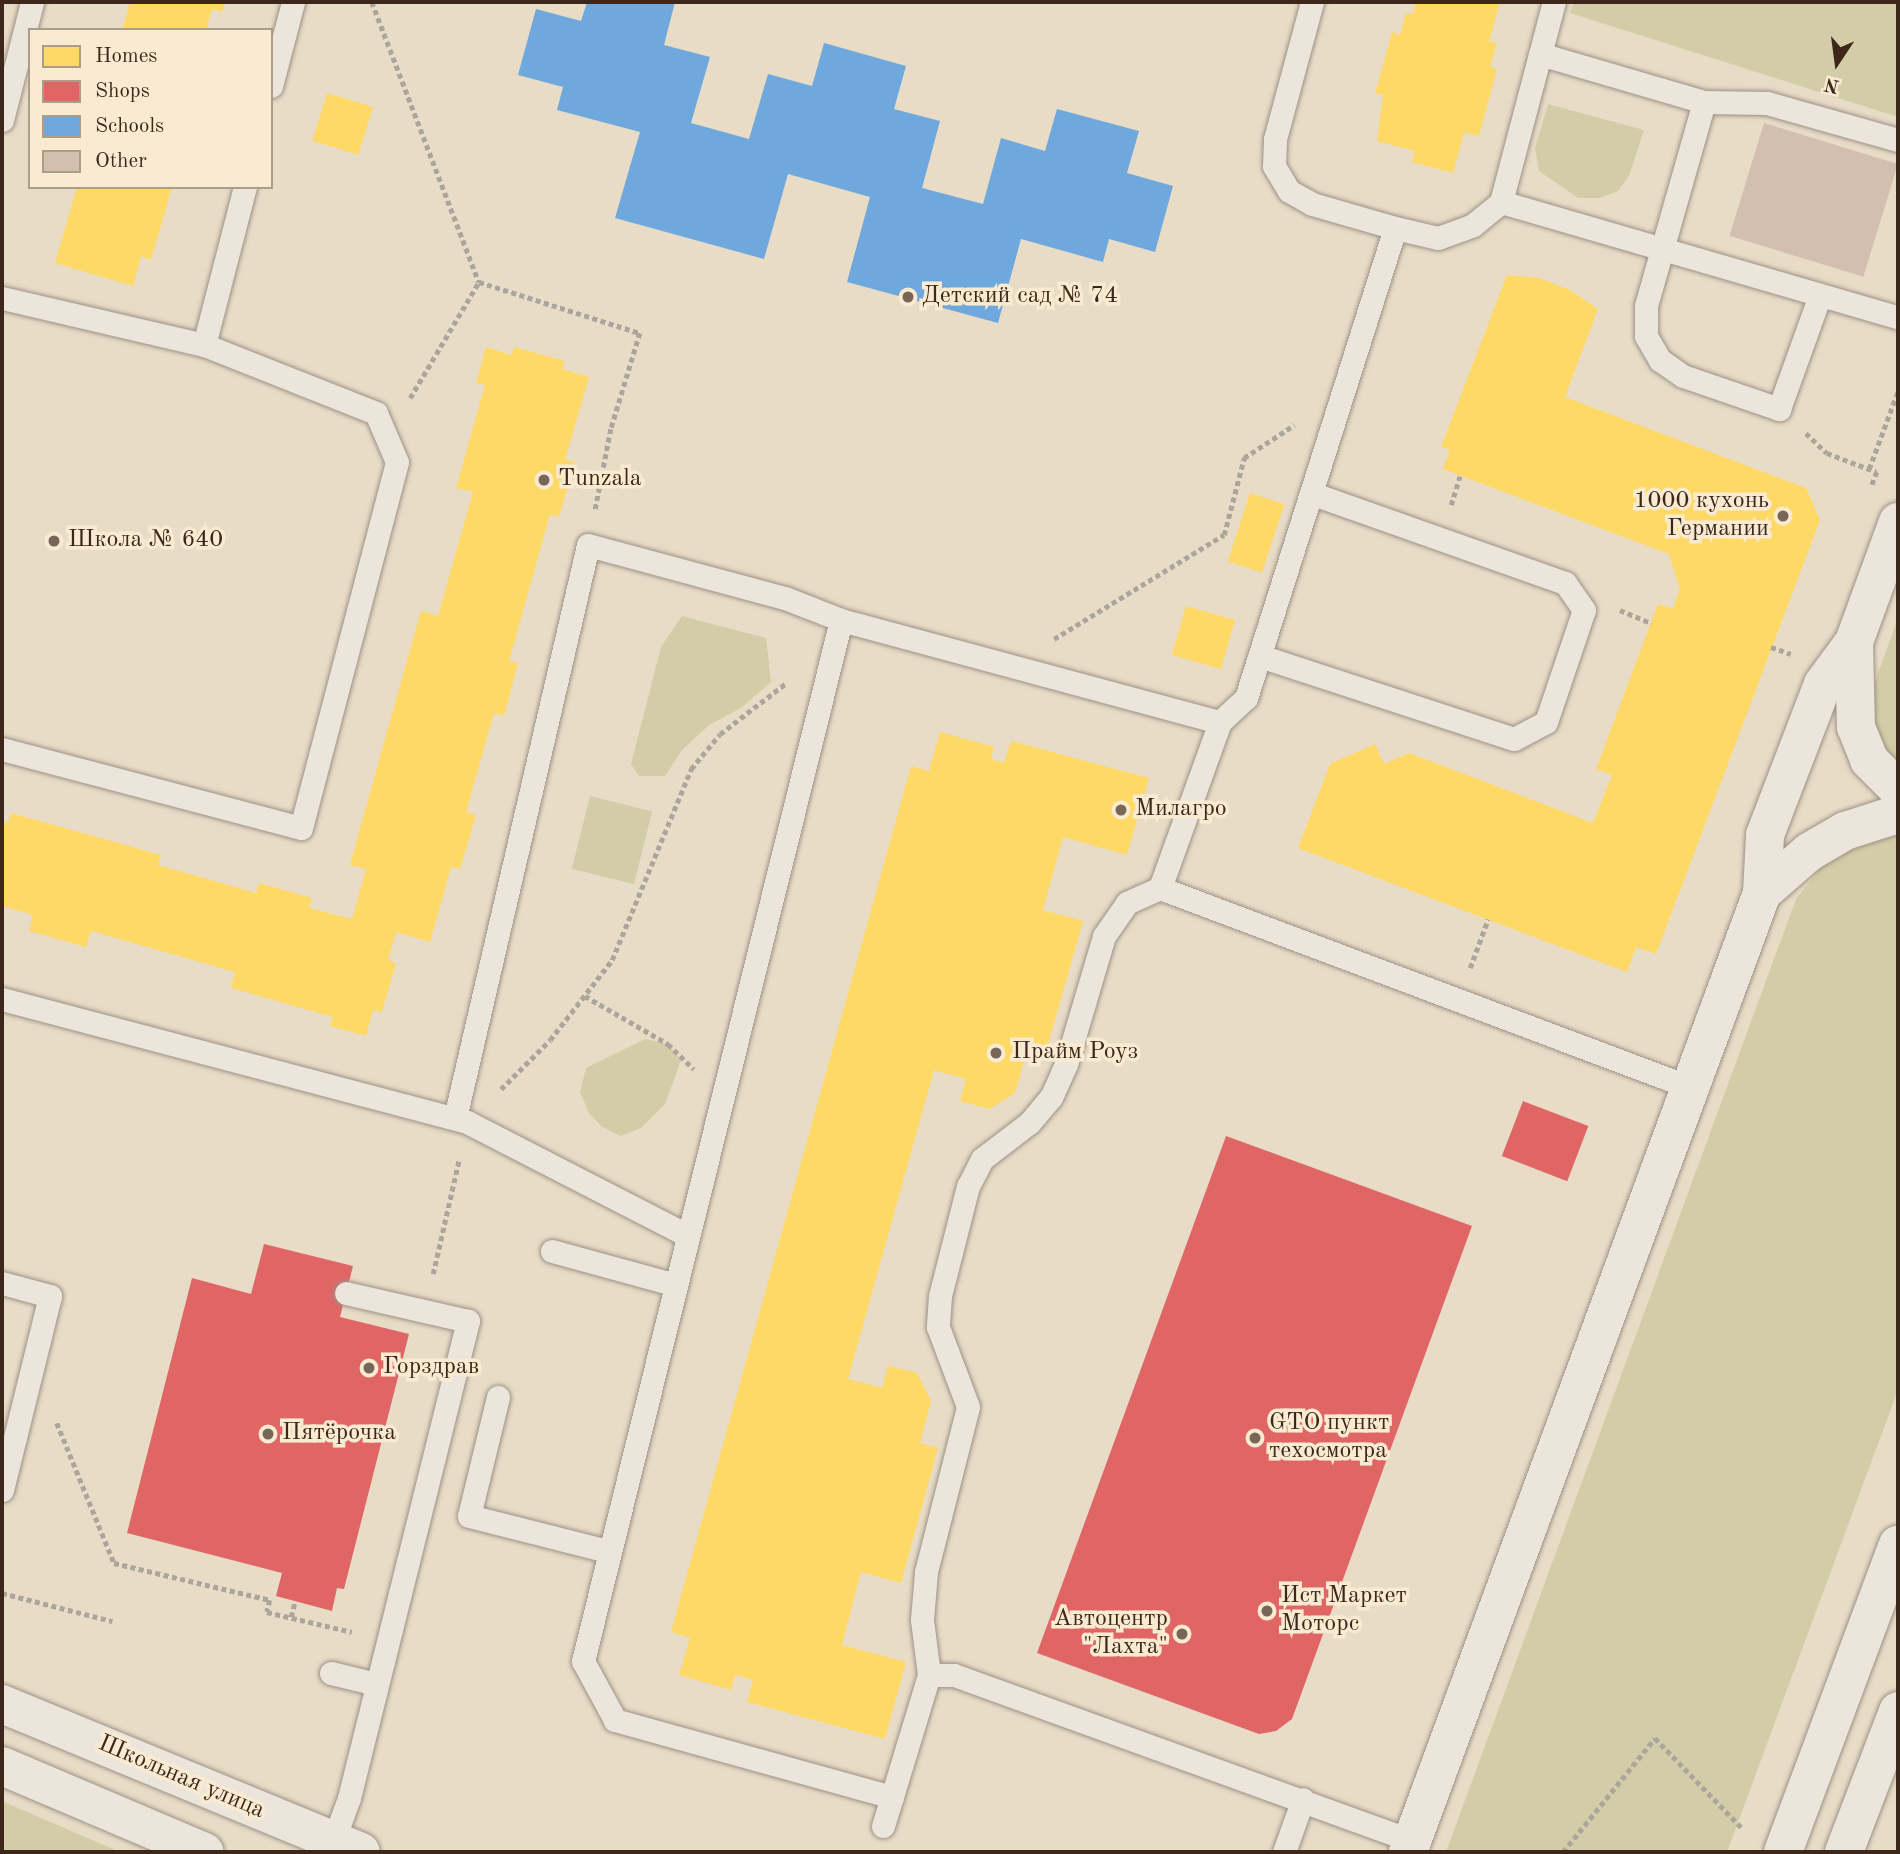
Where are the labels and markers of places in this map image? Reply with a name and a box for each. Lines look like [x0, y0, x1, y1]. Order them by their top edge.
place label: Детский сад № 74 [922, 283, 1118, 311]
marker: Детский сад № 74 [900, 289, 916, 305]
place label: Tunzala [558, 466, 642, 494]
marker: Tunzala [536, 472, 552, 488]
place label: 1000 кухонь Германии [1634, 488, 1769, 544]
marker: 1000 кухонь Германии [1775, 508, 1791, 524]
place label: Школа № 640 [68, 527, 223, 555]
marker: Школа № 640 [46, 533, 62, 549]
place label: Милагро [1135, 796, 1227, 824]
marker: Милагро [1113, 802, 1129, 818]
place label: Прайм Роуз [1012, 1039, 1138, 1067]
marker: Прайм Роуз [986, 1043, 1006, 1063]
place label: Горздрав [383, 1354, 479, 1382]
marker: Горздрав [361, 1360, 377, 1376]
place label: GTO пункт техосмотра [1269, 1410, 1389, 1466]
place label: Пятёрочка [282, 1420, 396, 1448]
marker: Пятёрочка [260, 1426, 276, 1442]
marker: GTO пункт техосмотра [1247, 1430, 1263, 1446]
place label: Ист Маркет Моторс [1281, 1583, 1407, 1639]
marker: Ист Маркет Моторс [1259, 1603, 1275, 1619]
place label: Автоцентр "Лахта" [1054, 1606, 1168, 1662]
marker: Автоцентр "Лахта" [1174, 1626, 1190, 1642]

